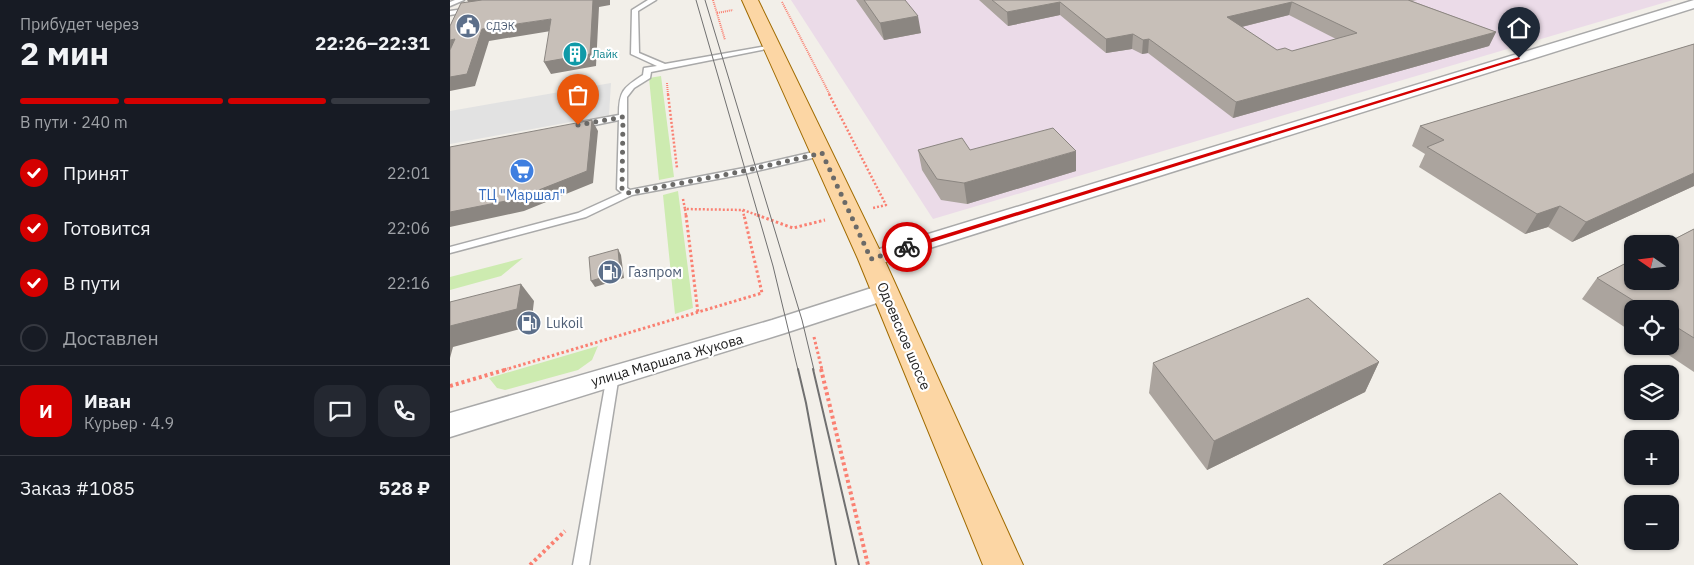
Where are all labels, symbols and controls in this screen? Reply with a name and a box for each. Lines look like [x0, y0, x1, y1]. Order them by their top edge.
pin [1498, 7, 1540, 58]
public building icon: СДЭК [455, 13, 481, 39]
text: Прибудет через [20, 14, 139, 34]
icon: home [1505, 14, 1533, 42]
place label: СДЭК [486, 19, 515, 33]
text: 22:26–22:31 [315, 31, 430, 55]
text: 2 мин [20, 32, 109, 74]
building icon: Лайк [562, 41, 588, 67]
place label: Лайк [592, 47, 618, 61]
pin [557, 74, 599, 125]
icon: bag [564, 81, 592, 109]
text: В пути · 240 m [20, 112, 128, 132]
supermarket icon: ТЦ "Маршал" [509, 158, 535, 184]
icon: check [20, 159, 48, 187]
text: Принят [63, 161, 129, 185]
text: 22:01 [387, 163, 430, 183]
place label: ТЦ "Маршал" [479, 186, 565, 204]
icon: check [20, 214, 48, 242]
text: Готовится [63, 216, 151, 240]
text: 22:06 [387, 218, 430, 238]
courier [882, 222, 932, 272]
icon: bike [893, 233, 921, 261]
north arrow [1624, 235, 1679, 290]
map controls [1624, 235, 1679, 550]
fuel station icon: Газпром [597, 259, 623, 285]
place label: Газпром [628, 263, 682, 281]
icon: check [20, 269, 48, 297]
text: В пути [63, 271, 121, 295]
text: 22:16 [387, 273, 430, 293]
street label: Одоевское шоссе [873, 279, 935, 393]
button: locate [1624, 300, 1679, 355]
fuel station icon: Lukoil [516, 310, 542, 336]
place label: Lukoil [546, 314, 583, 332]
text: Доставлен [63, 326, 159, 350]
street label: улица Маршала Жукова [589, 330, 746, 390]
button: layers [1624, 365, 1679, 420]
button: chat [314, 385, 366, 437]
button: phone [378, 385, 430, 437]
text: Иван [84, 389, 131, 413]
text: И [39, 399, 53, 423]
text: Курьер · 4.9 [84, 413, 174, 433]
button: + [1624, 430, 1679, 485]
text: Заказ #1085 [20, 476, 135, 500]
text: 528 ₽ [379, 476, 430, 500]
button: − [1624, 495, 1679, 550]

